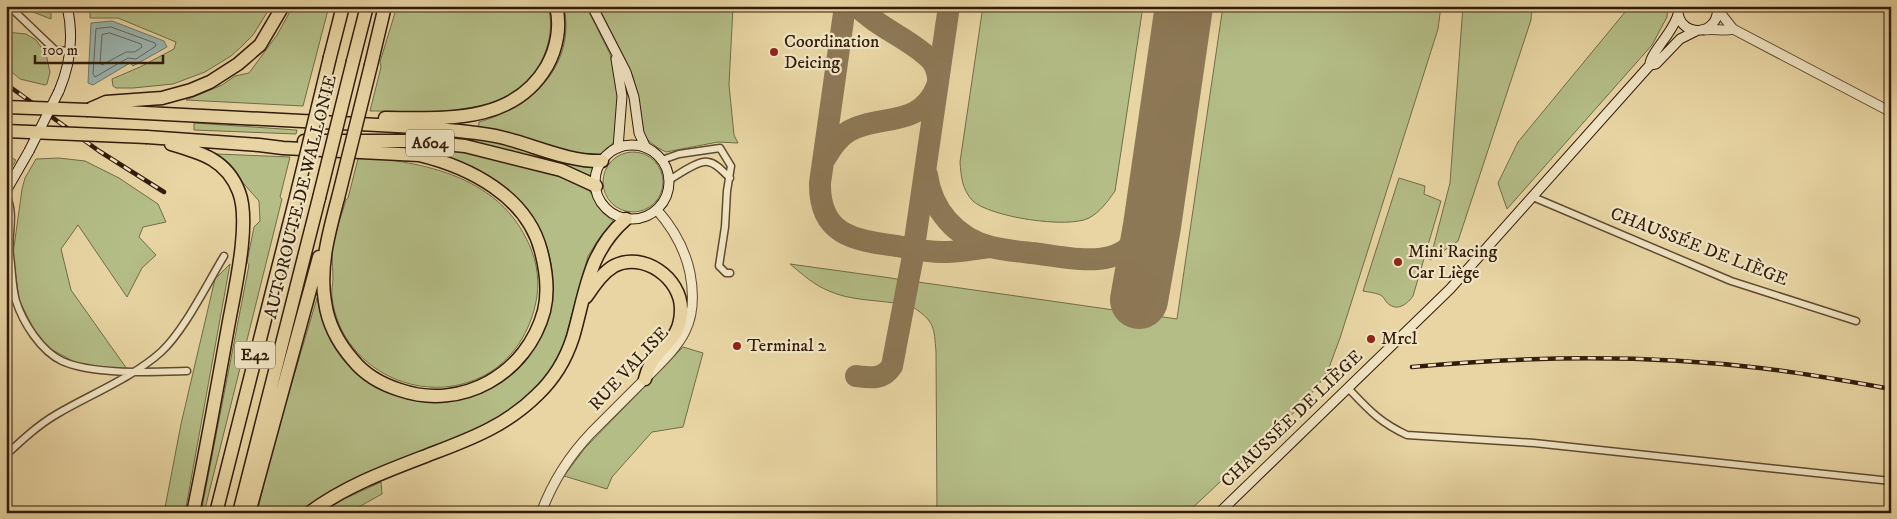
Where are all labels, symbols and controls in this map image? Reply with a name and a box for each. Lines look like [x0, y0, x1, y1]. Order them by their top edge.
place label: Coordination Deicing [784, 31, 880, 74]
scale bar [35, 32, 162, 64]
text: 100 m [42, 41, 78, 60]
marker: Coordination Deicing [768, 46, 780, 58]
street label: AUTOROUTE DE WALLONIE [260, 73, 342, 321]
road number: A604 [406, 130, 454, 156]
street label: CHAUSSÉE DE LIÈGE [1607, 203, 1791, 291]
place label: Mini Racing Car Liège [1408, 241, 1497, 284]
marker: Mini Racing Car Liège [1392, 256, 1404, 268]
street label: RUE VALISE [584, 322, 674, 416]
place label: Mrcl [1381, 328, 1418, 350]
marker: Mrcl [1365, 333, 1377, 345]
place label: Terminal 2 [747, 335, 826, 357]
marker: Terminal 2 [731, 340, 743, 352]
road number: E42 [235, 342, 275, 368]
street label: CHAUSSÉE DE LIÈGE [1217, 345, 1368, 492]

